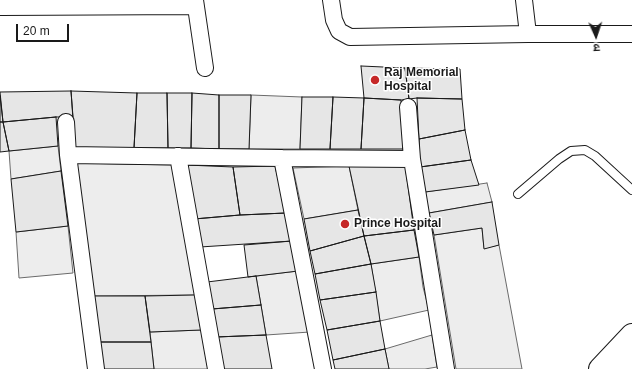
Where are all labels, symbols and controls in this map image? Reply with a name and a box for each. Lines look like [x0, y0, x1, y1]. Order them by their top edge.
scale bar [18, 16, 71, 42]
north arrow [576, 16, 616, 56]
text: 20 m [23, 24, 50, 38]
text: उ [593, 42, 600, 54]
place label: Raj Memorial Hospital [384, 66, 459, 94]
marker: Raj Memorial Hospital [369, 74, 381, 86]
place label: Prince Hospital [354, 217, 441, 231]
marker: Prince Hospital [339, 218, 351, 230]

